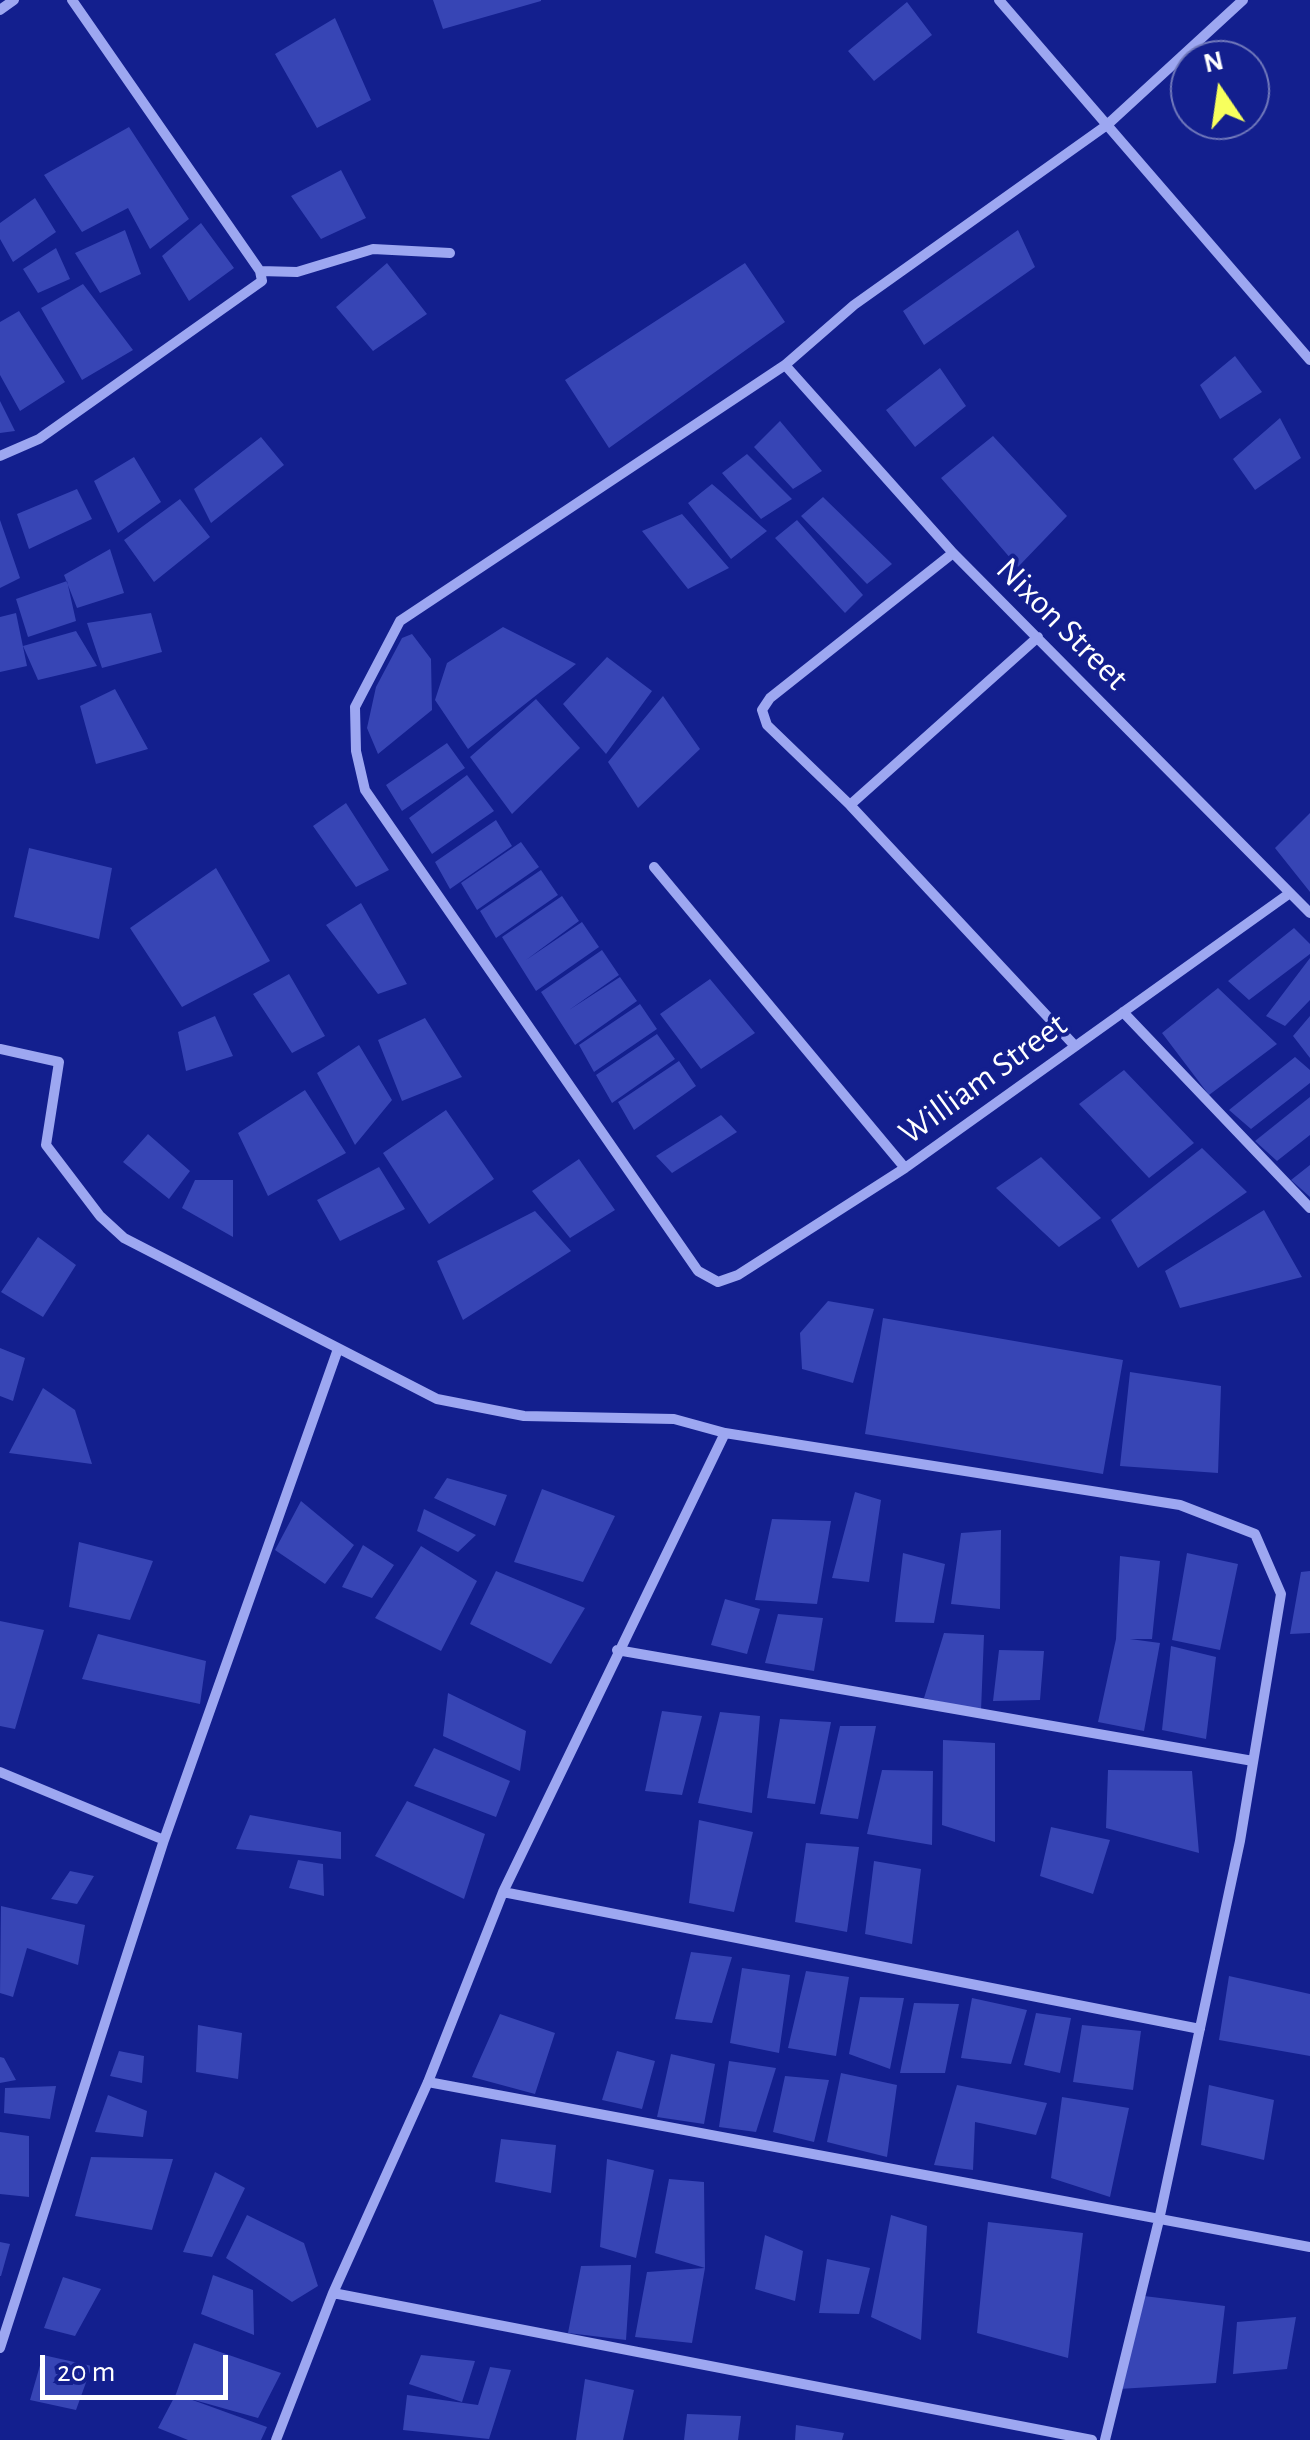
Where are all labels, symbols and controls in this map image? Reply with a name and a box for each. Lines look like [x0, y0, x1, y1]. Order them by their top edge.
north arrow [1170, 40, 1270, 140]
text: N [1201, 47, 1226, 79]
street label: Nixon Street [987, 549, 1137, 699]
street label: William Street [891, 1004, 1075, 1154]
scale bar [45, 2335, 232, 2397]
text: 20 m [57, 2357, 115, 2387]

